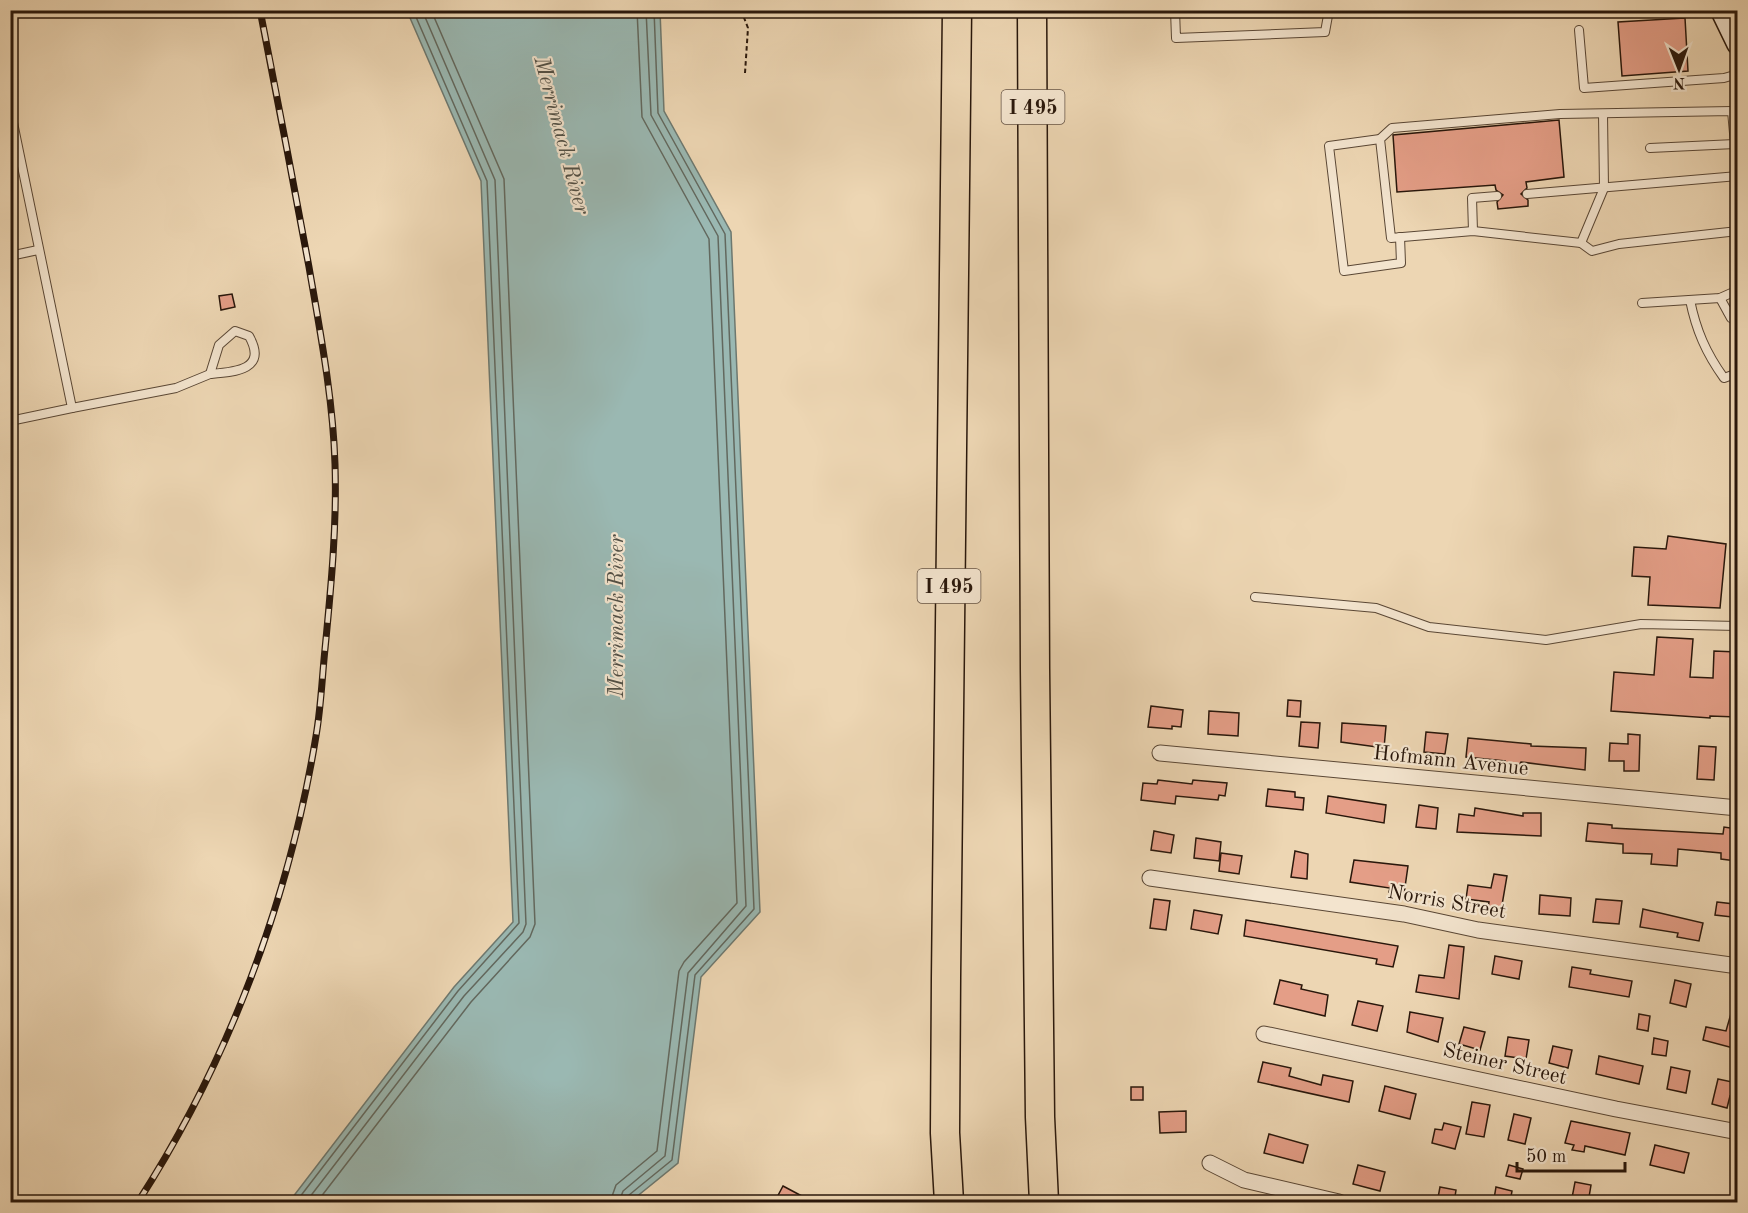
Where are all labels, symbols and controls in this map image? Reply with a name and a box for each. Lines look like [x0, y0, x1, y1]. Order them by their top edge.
north arrow [1649, 39, 1709, 99]
water label: Merrimack River [529, 53, 593, 218]
text: N [1672, 74, 1685, 90]
road number: I 495 [1002, 90, 1064, 124]
water label: Merrimack River [606, 534, 628, 698]
road number: I 495 [918, 569, 980, 603]
street label: Hofmann Avenue [1372, 743, 1530, 780]
street label: Norris Street [1386, 882, 1508, 923]
street label: Steiner Street [1441, 1040, 1569, 1089]
scale bar [1517, 1135, 1625, 1173]
text: 50 m [1526, 1148, 1566, 1166]

